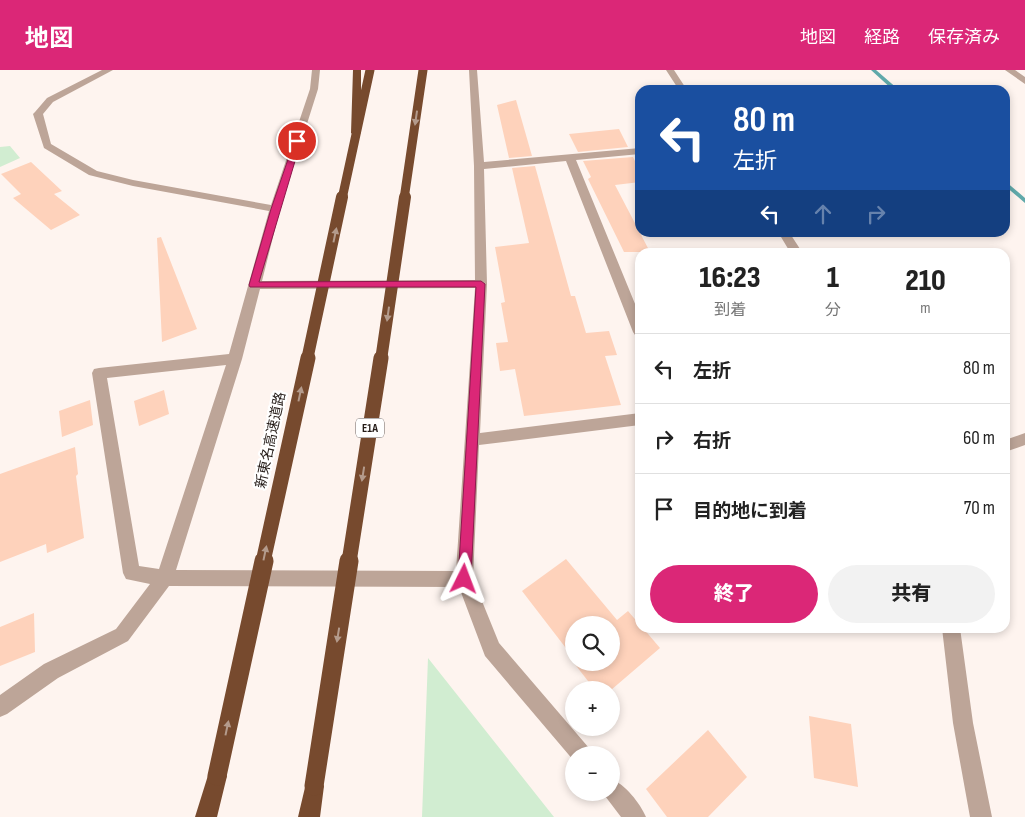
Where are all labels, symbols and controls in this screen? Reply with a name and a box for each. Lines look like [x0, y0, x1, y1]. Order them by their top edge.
text: 地図 [25, 24, 73, 53]
text: 地図 [800, 27, 836, 48]
text: 経路 [864, 27, 900, 48]
text: 保存済み [928, 27, 1000, 48]
text: 80 m [733, 99, 795, 142]
icon: left [650, 105, 715, 170]
one-way arrow [412, 111, 420, 127]
pin [276, 120, 318, 162]
icon: arrive [283, 127, 311, 155]
text: 左折 [733, 148, 777, 175]
icon: left [756, 200, 784, 228]
icon: ahead [809, 200, 837, 228]
icon: right [862, 200, 890, 228]
one-way arrow [331, 228, 339, 243]
text: 16:23 [699, 260, 761, 296]
text: 1 [827, 260, 839, 296]
text: 210 [905, 263, 946, 299]
text: m [920, 299, 931, 318]
text: 到着 [714, 301, 746, 320]
text: 分 [825, 301, 841, 320]
one-way arrow [384, 306, 392, 322]
icon: left [650, 355, 678, 383]
text: 80 m [963, 357, 995, 380]
text: 左折 [693, 360, 731, 383]
one-way arrow [296, 386, 304, 401]
street label: 新東名高速道路 [252, 390, 289, 490]
road number: E1A [356, 418, 384, 438]
icon: right [650, 425, 678, 453]
text: 60 m [963, 427, 995, 450]
text: 右折 [693, 430, 731, 453]
one-way arrow [359, 467, 367, 483]
icon: arrive [650, 495, 678, 523]
text: 70 m [964, 497, 995, 520]
text: 目的地に到着 [693, 500, 807, 523]
one-way arrow [262, 544, 270, 560]
position arrow [437, 552, 489, 604]
button: 終了 [650, 565, 818, 623]
button: 共有 [828, 565, 995, 623]
map controls [565, 616, 620, 801]
button: search [565, 616, 620, 671]
one-way arrow [334, 627, 342, 643]
button: + [565, 681, 620, 736]
one-way arrow [223, 721, 231, 736]
button: − [565, 746, 620, 801]

